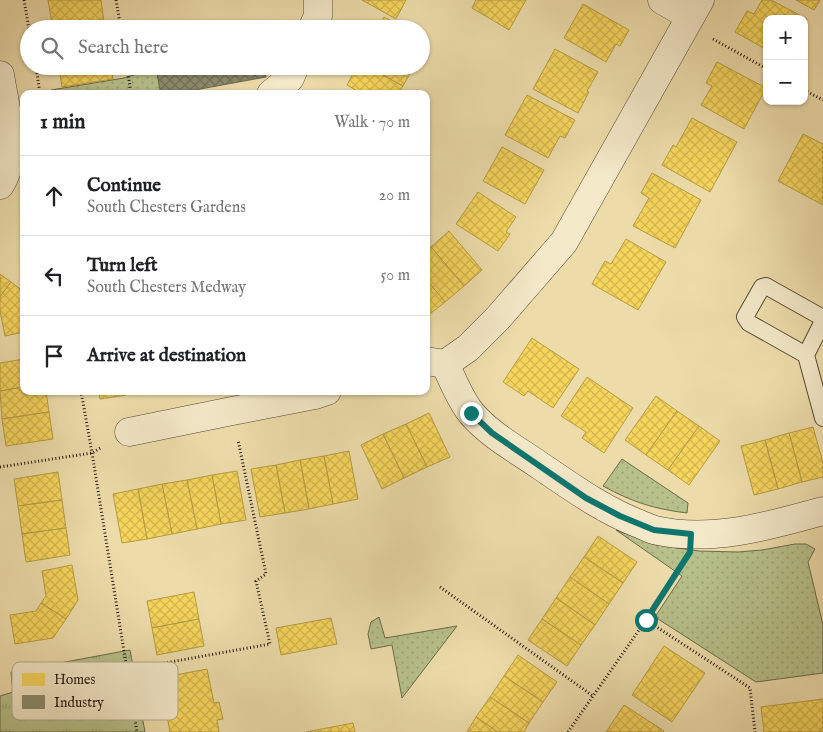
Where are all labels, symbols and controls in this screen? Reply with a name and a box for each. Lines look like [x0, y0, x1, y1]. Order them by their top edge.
map controls [763, 15, 808, 105]
button: + [763, 15, 808, 60]
search box [20, 20, 430, 75]
icon: search [38, 34, 66, 62]
text: Search here [78, 36, 169, 60]
button: − [763, 60, 808, 105]
text: 1 min [40, 109, 85, 136]
text: Walk · 70 m [334, 113, 410, 133]
text: Continue [87, 174, 161, 198]
icon: ahead [40, 182, 68, 210]
text: 20 m [379, 186, 410, 206]
text: South Chesters Gardens [87, 198, 246, 218]
text: Turn left [87, 254, 158, 278]
icon: left [40, 262, 68, 290]
text: 50 m [381, 266, 410, 286]
text: South Chesters Medway [87, 278, 246, 298]
icon: arrive [40, 342, 68, 370]
text: Arrive at destination [87, 344, 246, 368]
route end [460, 402, 483, 425]
route start [635, 609, 658, 632]
legend [12, 662, 178, 720]
text: Homes [54, 671, 96, 689]
text: Industry [54, 694, 104, 712]

